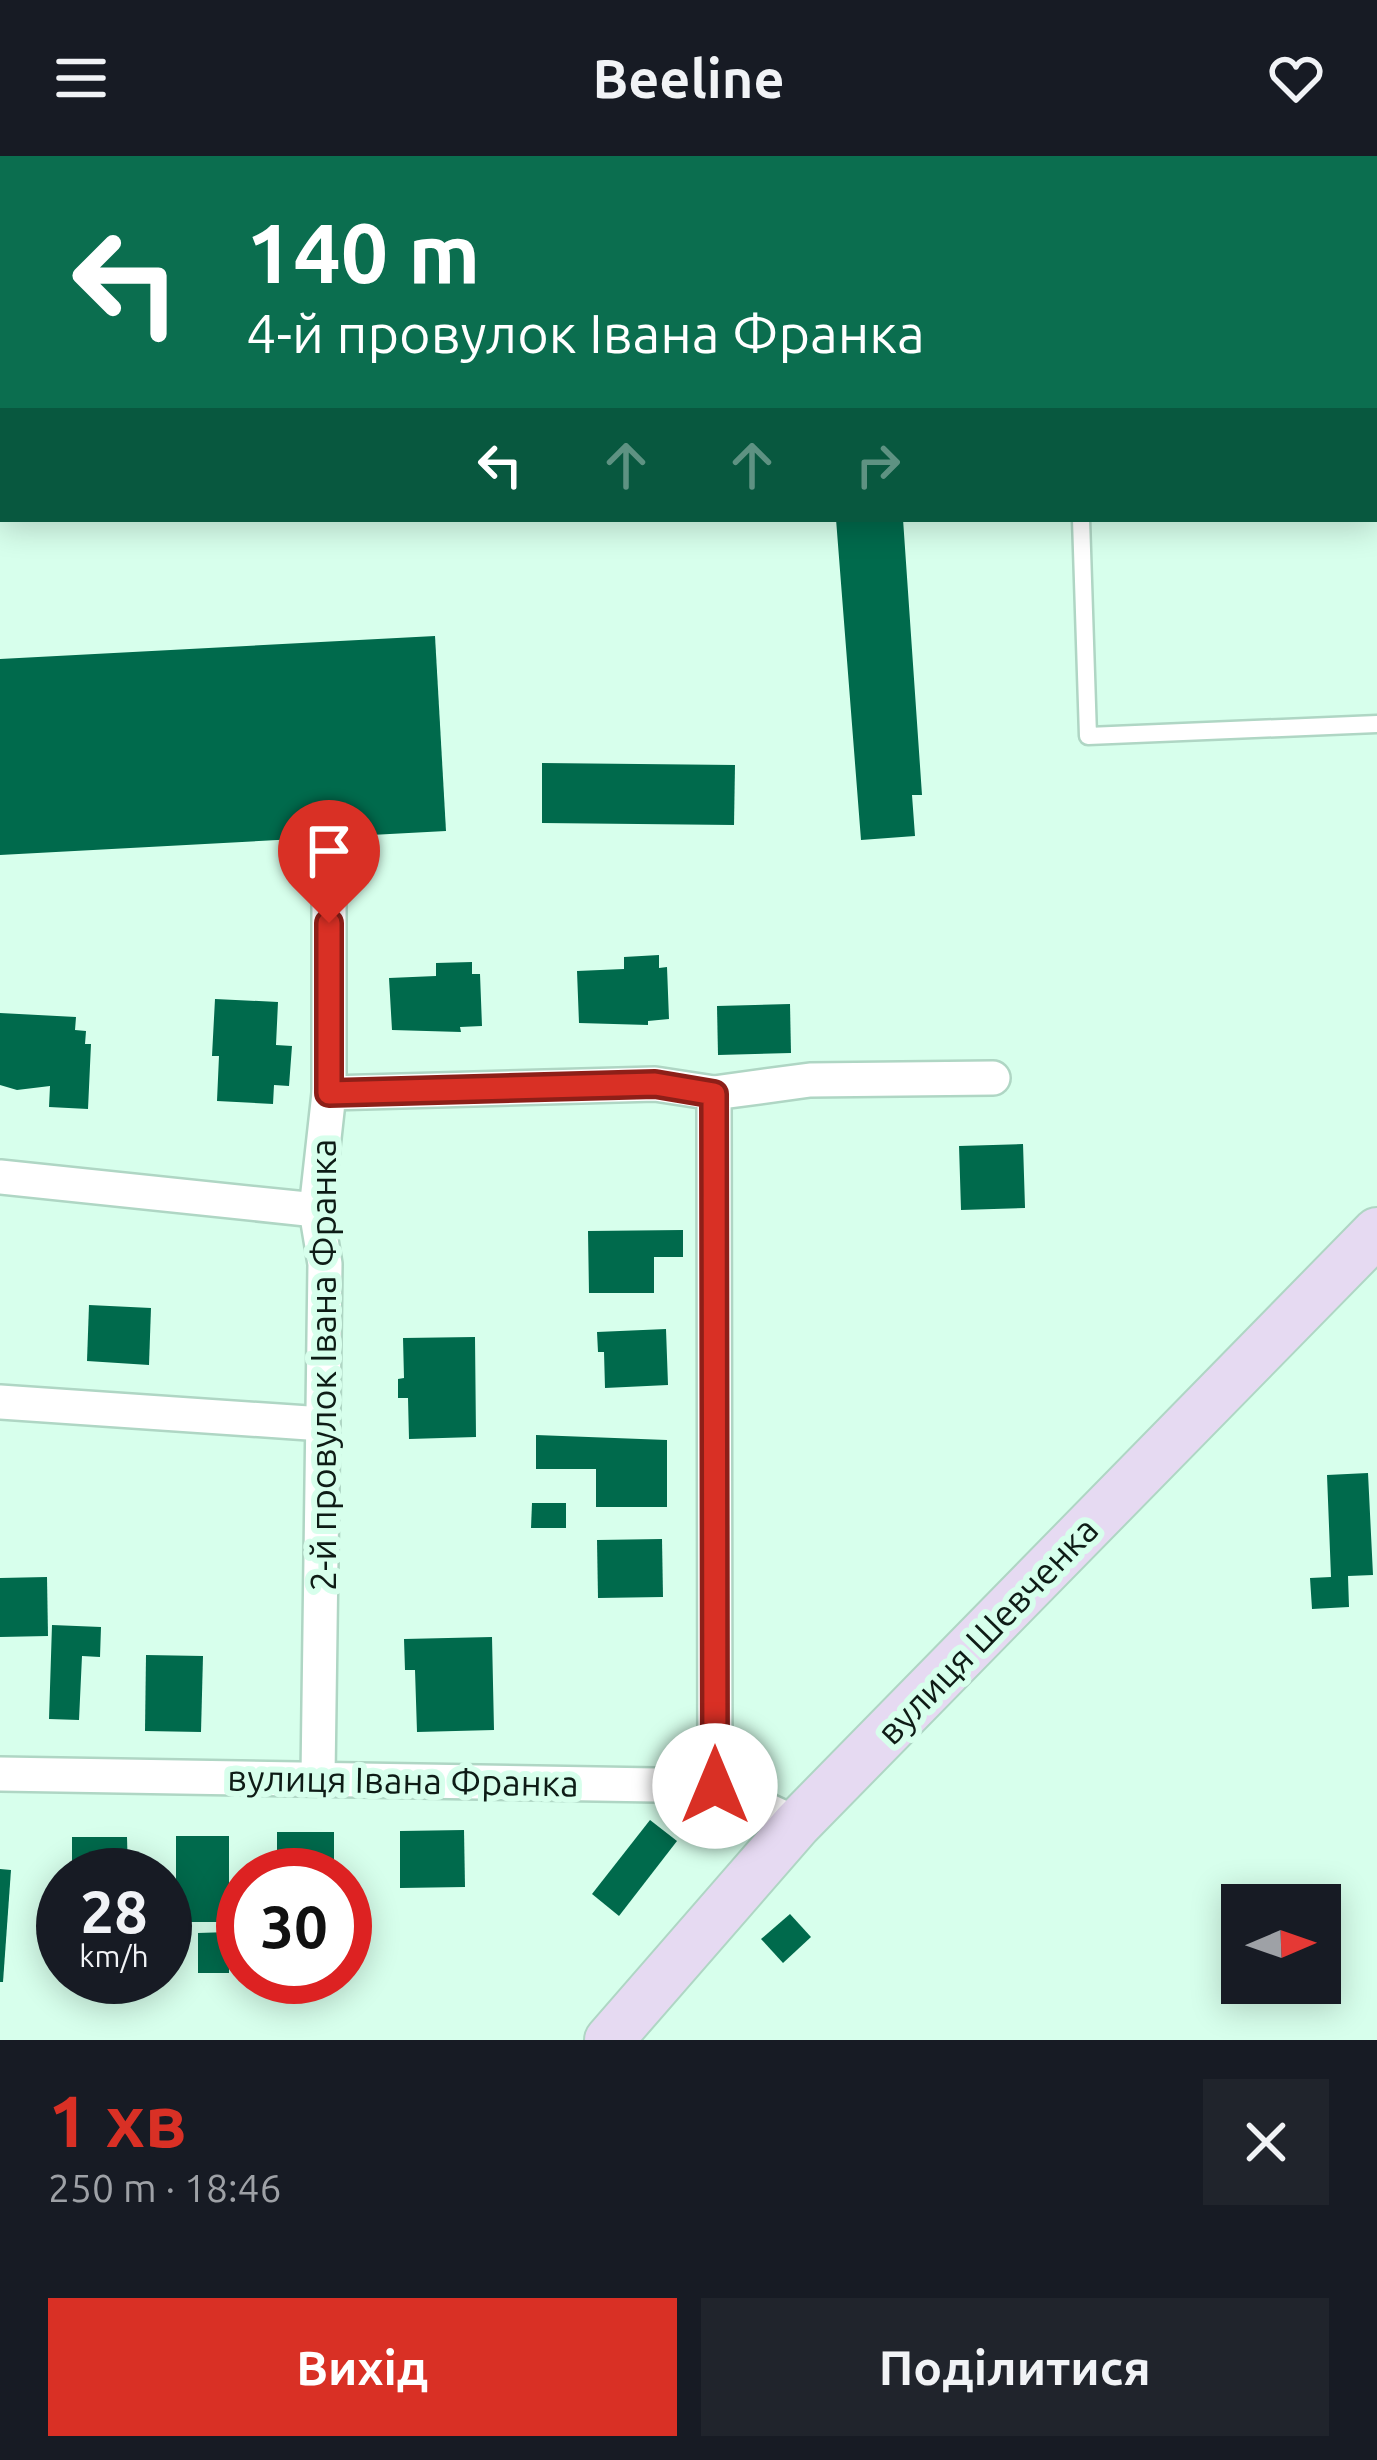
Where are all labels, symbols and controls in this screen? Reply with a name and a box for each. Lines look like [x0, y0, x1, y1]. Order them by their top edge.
icon: menu [48, 45, 114, 111]
icon: heart [1263, 45, 1329, 111]
text: Beeline [592, 48, 785, 108]
icon: left [48, 204, 204, 360]
text: 140 m [246, 205, 480, 299]
text: 4-й провулок Івана Франка [246, 303, 925, 363]
icon: left [467, 432, 533, 498]
icon: ahead [593, 432, 659, 498]
icon: ahead [719, 432, 785, 498]
icon: right [845, 432, 911, 498]
pin [278, 800, 380, 923]
icon: arrive [296, 818, 362, 884]
street label: 2-й провулок Івана Франка [302, 1139, 343, 1591]
street label: вулиця Шевченка [868, 1508, 1106, 1752]
position arrow [652, 1723, 778, 1849]
street label: вулиця Івана Франка [227, 1756, 579, 1804]
speed limit sign: 30 [216, 1848, 372, 2004]
text: 28 [80, 1877, 148, 1944]
north arrow [1221, 1884, 1341, 2004]
map controls [1221, 1884, 1341, 2004]
text: km/h [79, 1939, 149, 1973]
button: close [1203, 2079, 1329, 2205]
text: 1 хв [48, 2080, 187, 2161]
text: 250 m · 18:46 [48, 2166, 282, 2209]
button: Вихід [48, 2298, 677, 2436]
button: Поділитися [701, 2298, 1329, 2436]

